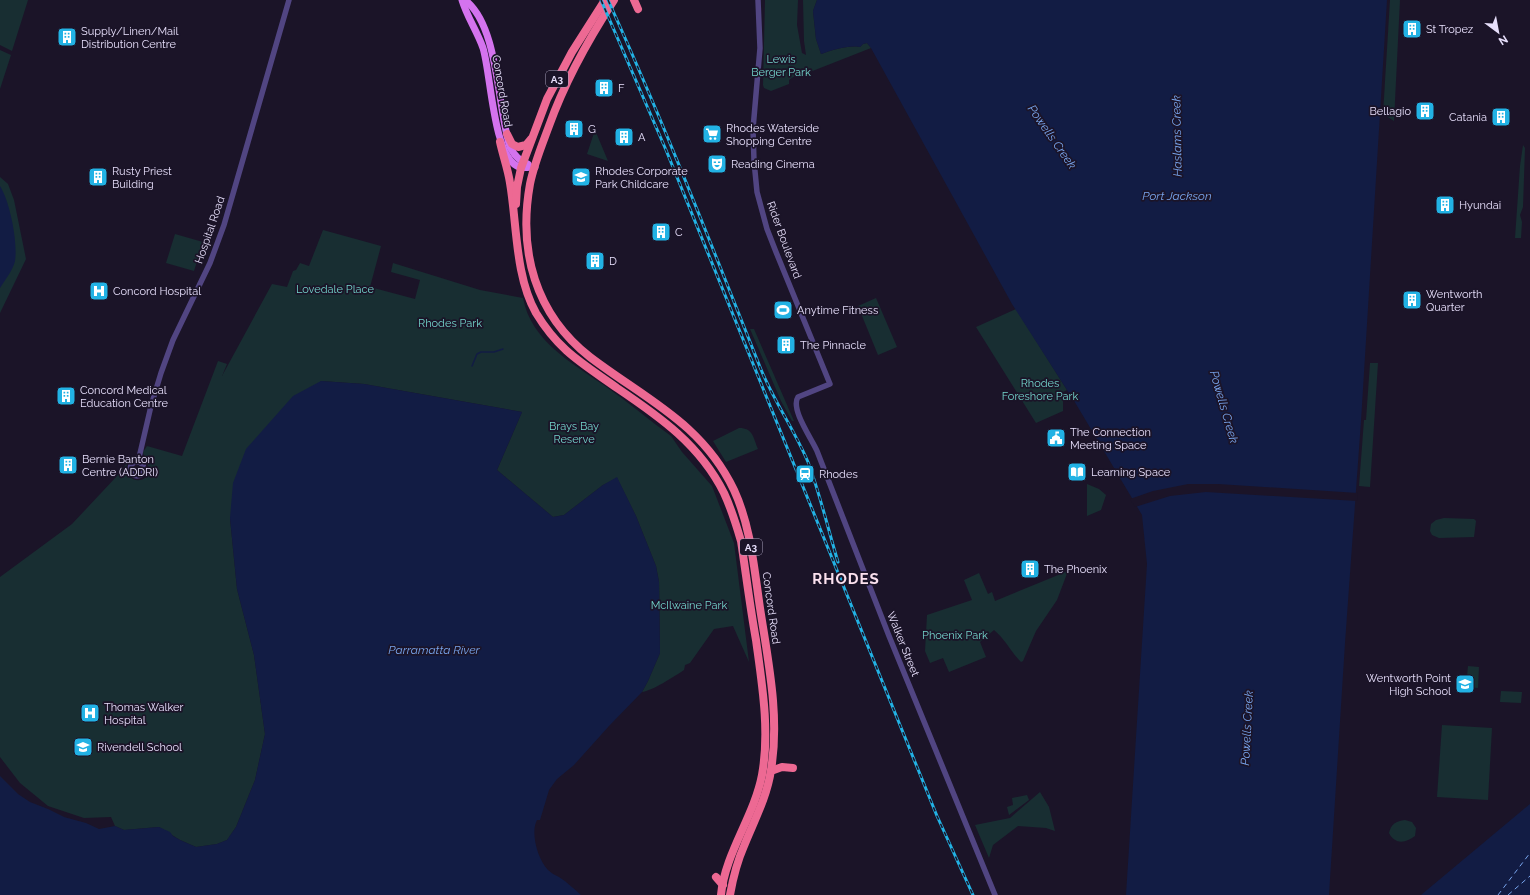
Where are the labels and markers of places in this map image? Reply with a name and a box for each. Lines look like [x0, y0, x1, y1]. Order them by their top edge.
building icon: St Tropez [1401, 18, 1423, 40]
place label: St Tropez [1426, 23, 1474, 36]
place label: Supply/Linen/Mail Distribution Centre [81, 25, 178, 51]
building icon: Supply/Linen/Mail Distribution Centre [56, 26, 78, 48]
building icon: F [593, 77, 615, 99]
place label: F [618, 82, 625, 95]
building icon: Bellagio [1414, 100, 1436, 122]
place label: Bellagio [1369, 105, 1411, 118]
building icon: Catania [1490, 106, 1512, 128]
place label: Catania [1449, 111, 1487, 124]
building icon: G [563, 118, 585, 140]
place label: Rhodes Waterside Shopping Centre [726, 122, 819, 148]
place label: G [588, 123, 596, 136]
supermarket icon: Rhodes Waterside Shopping Centre [701, 123, 723, 145]
building icon: A [613, 126, 635, 148]
place label: A [638, 131, 646, 144]
theatre icon: Reading Cinema [706, 153, 728, 175]
place label: Reading Cinema [731, 158, 815, 171]
place label: Rusty Priest Building [112, 165, 172, 191]
place label: Rhodes Corporate Park Childcare [595, 165, 688, 191]
building icon: Rusty Priest Building [87, 166, 109, 188]
school or university icon: Rhodes Corporate Park Childcare [570, 166, 592, 188]
building icon: Hyundai [1434, 194, 1456, 216]
place label: Hyundai [1459, 199, 1501, 212]
building icon: C [650, 221, 672, 243]
place label: C [675, 226, 683, 239]
building icon: D [584, 250, 606, 272]
place label: D [609, 255, 617, 268]
hospital icon: Concord Hospital [88, 280, 110, 302]
place label: Concord Hospital [113, 285, 201, 298]
place label: Wentworth Quarter [1426, 288, 1483, 314]
building icon: Wentworth Quarter [1401, 289, 1423, 311]
sports icon: Anytime Fitness [772, 299, 794, 321]
place label: Anytime Fitness [797, 304, 878, 317]
building icon: The Pinnacle [775, 334, 797, 356]
place label: The Pinnacle [800, 339, 866, 352]
place label: Concord Medical Education Centre [80, 384, 168, 410]
building icon: Concord Medical Education Centre [55, 385, 77, 407]
place label: The Connection Meeting Space [1070, 426, 1151, 452]
public building icon: The Connection Meeting Space [1045, 427, 1067, 449]
place label: Bernie Banton Centre (ADDRI) [82, 453, 158, 479]
building icon: Bernie Banton Centre (ADDRI) [57, 454, 79, 476]
library icon: Learning Space [1066, 461, 1088, 483]
station icon: Rhodes [794, 463, 816, 485]
place label: Learning Space [1091, 466, 1171, 479]
place label: Rhodes [819, 468, 858, 481]
building icon: The Phoenix [1019, 558, 1041, 580]
place label: The Phoenix [1044, 563, 1107, 576]
place label: Wentworth Point High School [1366, 672, 1451, 698]
school or university icon: Wentworth Point High School [1454, 673, 1476, 695]
place label: Thomas Walker Hospital [104, 701, 183, 727]
hospital icon: Thomas Walker Hospital [79, 702, 101, 724]
school or university icon: Rivendell School [72, 736, 94, 758]
place label: Rivendell School [97, 741, 182, 754]

